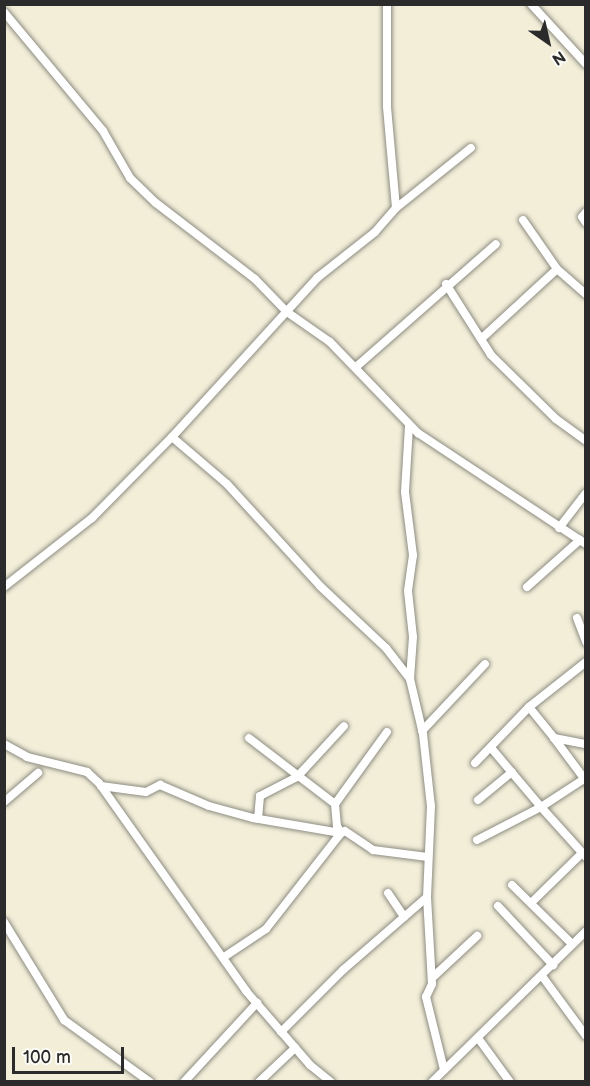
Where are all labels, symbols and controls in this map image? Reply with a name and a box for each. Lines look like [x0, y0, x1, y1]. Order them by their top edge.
north arrow [518, 12, 578, 72]
text: N [548, 46, 569, 69]
scale bar [15, 1035, 128, 1073]
text: 100 m [23, 1047, 71, 1068]

